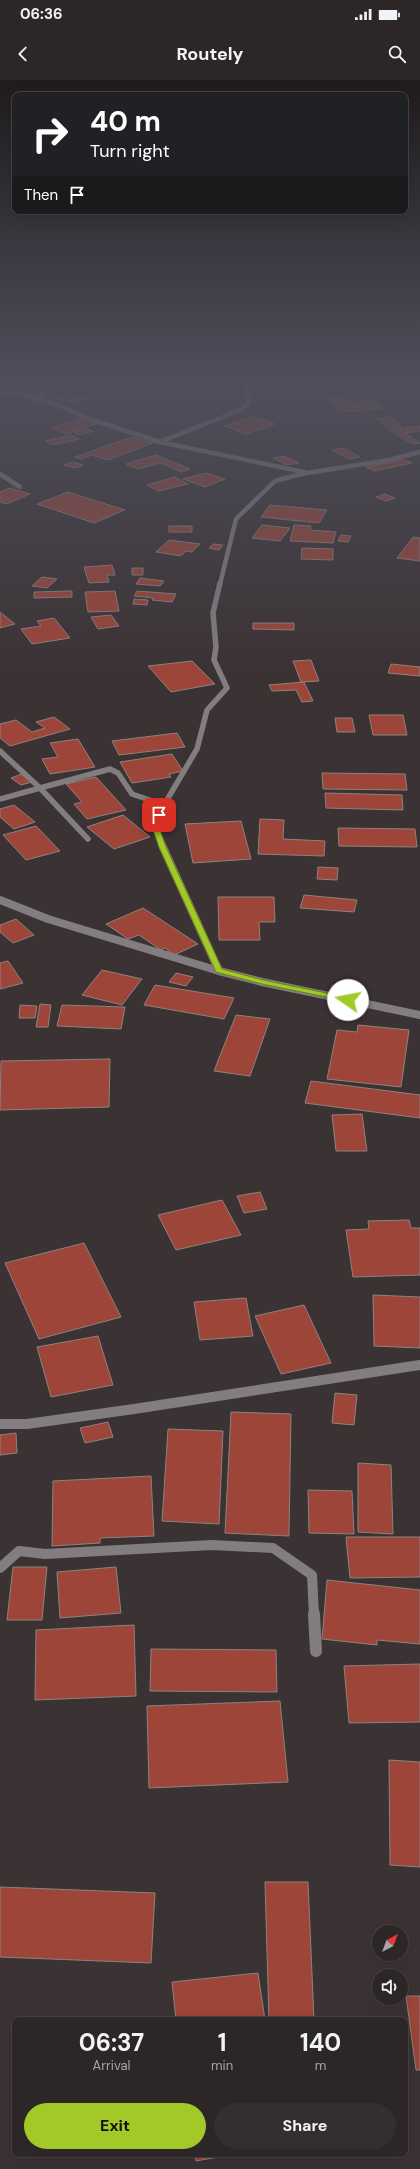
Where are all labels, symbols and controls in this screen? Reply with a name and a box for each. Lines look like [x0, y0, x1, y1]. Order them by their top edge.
text: 06:36 [20, 4, 62, 24]
text: Routely [177, 42, 243, 66]
icon: back [12, 43, 34, 65]
icon: search [386, 43, 408, 65]
text: 40 m [90, 103, 161, 140]
icon: right [24, 108, 76, 160]
text: Turn right [90, 139, 170, 163]
icon: arrive [66, 184, 88, 206]
text: Then [24, 185, 58, 205]
pin [142, 798, 176, 832]
icon: arrive [148, 804, 170, 826]
position arrow [327, 979, 369, 1021]
north arrow [372, 1925, 408, 1961]
map controls [372, 1925, 408, 2005]
button: sound [372, 1969, 408, 2005]
text: 06:37 [79, 2027, 144, 2058]
text: 1 [218, 2027, 226, 2058]
text: 140 [300, 2027, 341, 2058]
text: Arrival [93, 2057, 130, 2074]
text: min [211, 2057, 233, 2074]
text: m [315, 2057, 326, 2074]
button: Exit [24, 2103, 206, 2149]
button: Share [214, 2103, 396, 2149]

